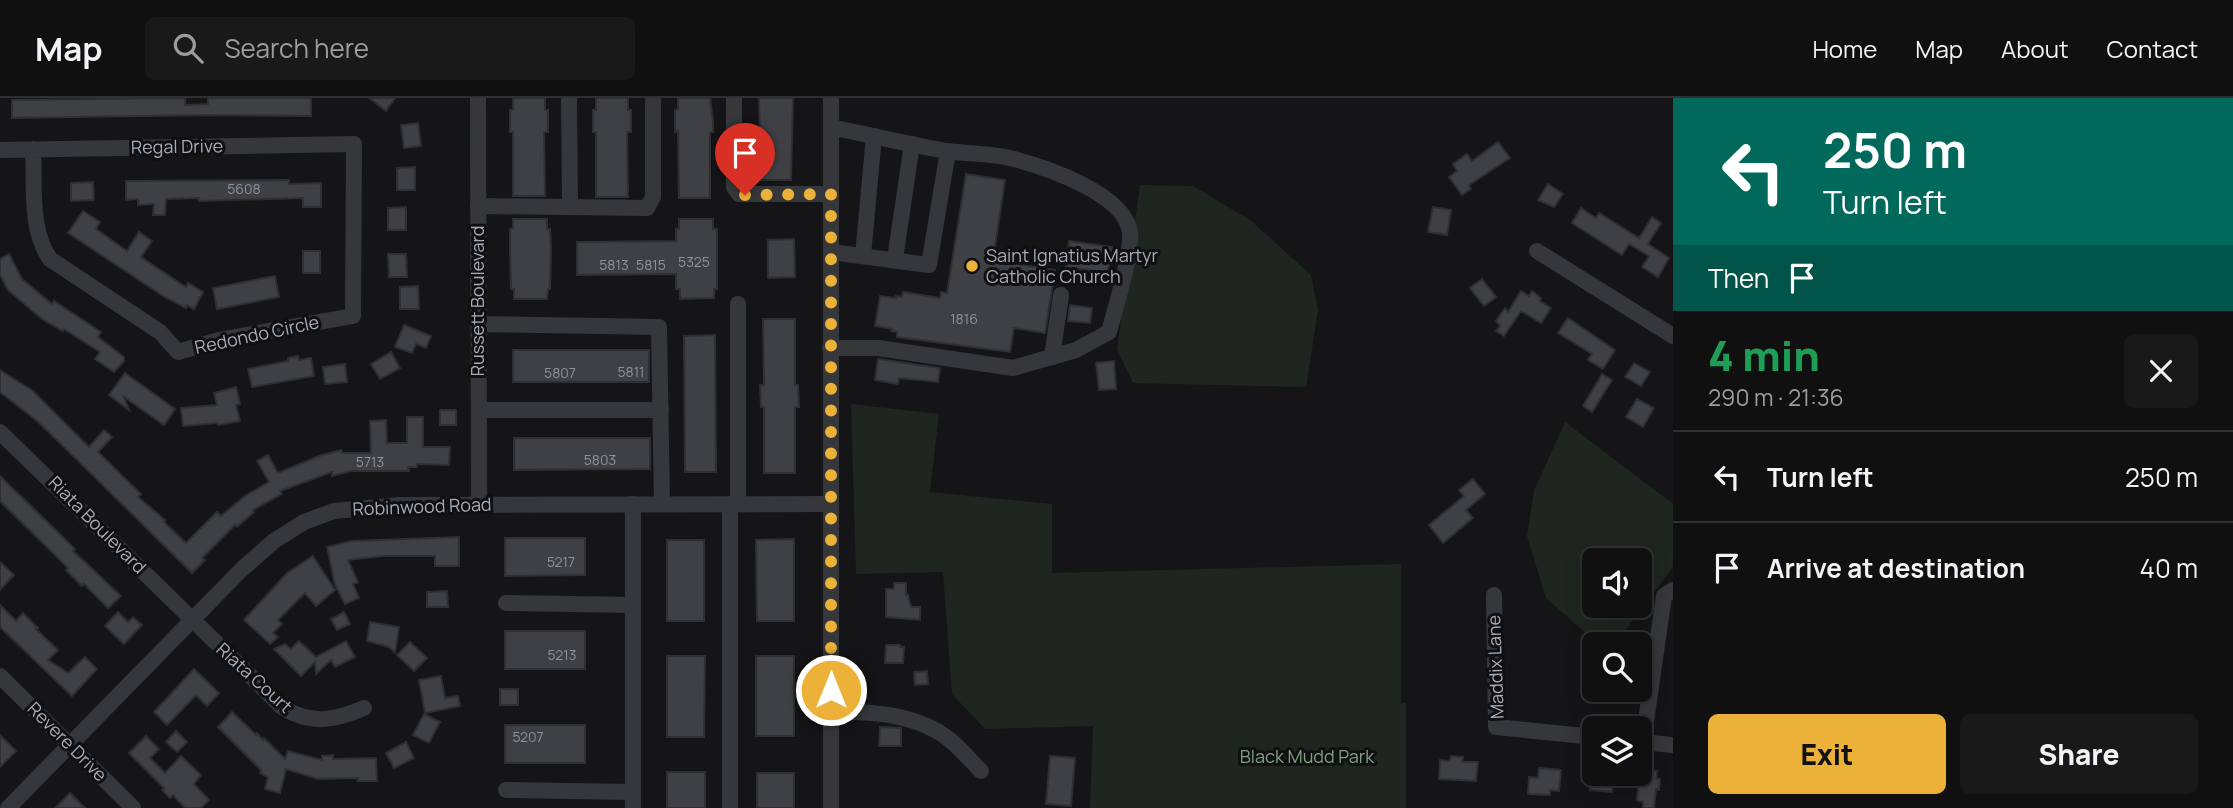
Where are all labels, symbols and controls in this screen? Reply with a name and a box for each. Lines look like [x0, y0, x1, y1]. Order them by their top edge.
search box [145, 17, 635, 80]
text: Map [35, 26, 103, 71]
icon: search [169, 29, 207, 67]
text: Search here [225, 30, 369, 66]
text: Home [1812, 32, 1877, 65]
text: Map [1915, 32, 1963, 65]
text: About [2001, 32, 2069, 65]
text: Contact [2107, 32, 2198, 65]
text: 250 m [1823, 116, 1967, 183]
pin [715, 123, 775, 195]
icon: left [1708, 126, 1799, 217]
street label: Regal Drive [131, 133, 223, 159]
icon: arrive [726, 134, 764, 172]
house number: 5608 [227, 179, 261, 198]
text: Turn left [1823, 180, 1947, 224]
street label: Russett Boulevard [465, 226, 489, 376]
place label: Saint Ignatius Martyr Catholic Church [986, 243, 1159, 288]
house number: 5325 [678, 252, 710, 271]
house number: 5813 [599, 255, 629, 274]
house number: 5815 [636, 255, 666, 274]
marker: Saint Ignatius Martyr Catholic Church [964, 258, 980, 274]
icon: arrive [1783, 259, 1821, 297]
text: Then [1708, 260, 1769, 296]
street label: Redondo Circle [192, 309, 321, 359]
house number: 1816 [950, 309, 978, 328]
text: 4 min [1708, 326, 1820, 384]
button: close [2124, 334, 2198, 408]
house number: 5811 [617, 362, 645, 381]
house number: 5807 [544, 363, 576, 382]
text: 290 m · 21:36 [1708, 381, 1844, 413]
house number: 5803 [584, 450, 616, 469]
house number: 5713 [356, 452, 384, 471]
icon: left [1708, 458, 1746, 496]
text: Turn left [1767, 459, 1874, 495]
text: 250 m [2125, 459, 2198, 495]
street label: Riata Boulevard [44, 470, 152, 578]
street label: Robinwood Road [352, 492, 492, 520]
map controls [1582, 548, 1652, 786]
button: sound [1582, 548, 1652, 618]
icon: arrive [1708, 549, 1746, 587]
text: Arrive at destination [1767, 550, 2025, 586]
text: 40 m [2140, 550, 2198, 586]
house number: 5217 [547, 552, 575, 571]
street label: Maddix Lane [1481, 615, 1509, 719]
button: search [1582, 632, 1652, 702]
street label: Riata Court [212, 637, 298, 718]
house number: 5213 [548, 645, 576, 664]
position arrow [794, 653, 868, 727]
street label: Revere Drive [23, 696, 113, 786]
button: Exit [1708, 714, 1946, 794]
button: Share [1960, 714, 2198, 794]
button: layers [1582, 716, 1652, 786]
house number: 5207 [512, 727, 544, 746]
park label: Black Mudd Park [1240, 744, 1375, 768]

